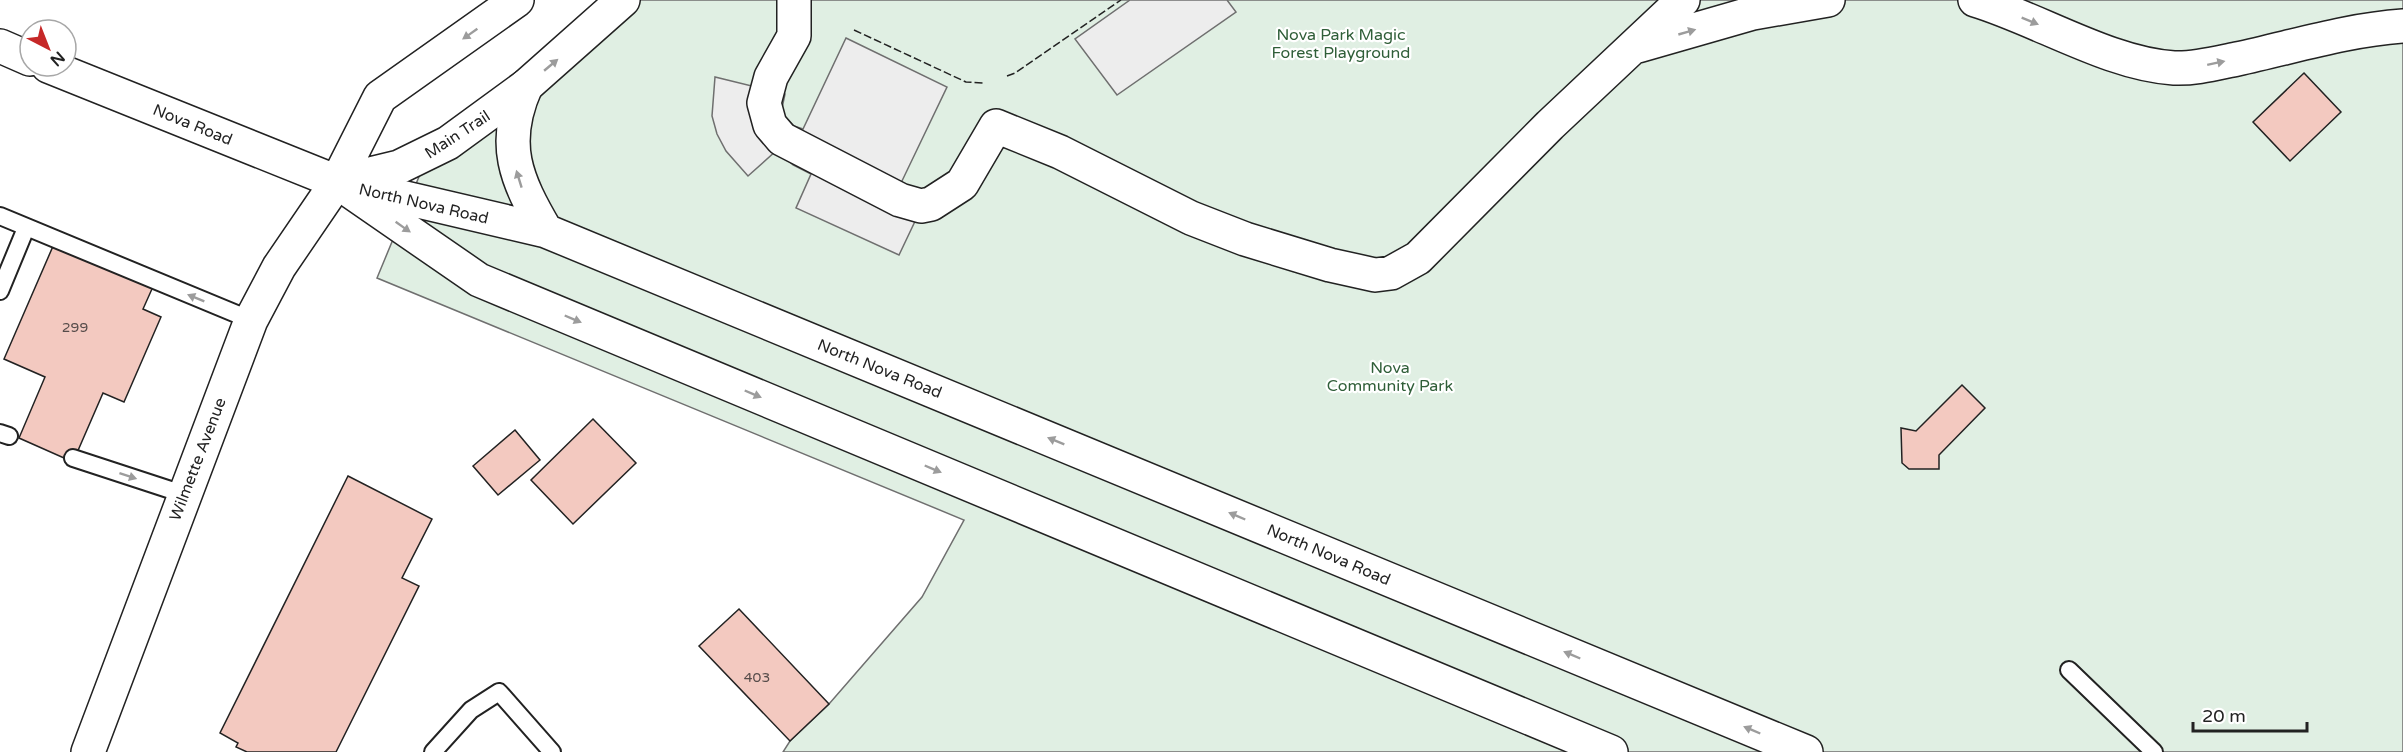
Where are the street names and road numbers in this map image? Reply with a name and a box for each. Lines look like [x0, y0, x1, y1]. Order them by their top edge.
street label: Nova Road [150, 100, 235, 150]
street label: Main Trail [421, 106, 494, 163]
street label: North Nova Road [357, 179, 491, 229]
street label: North Nova Road [814, 335, 945, 403]
street label: Wilmette Avenue [165, 395, 231, 524]
street label: North Nova Road [1264, 520, 1393, 590]

